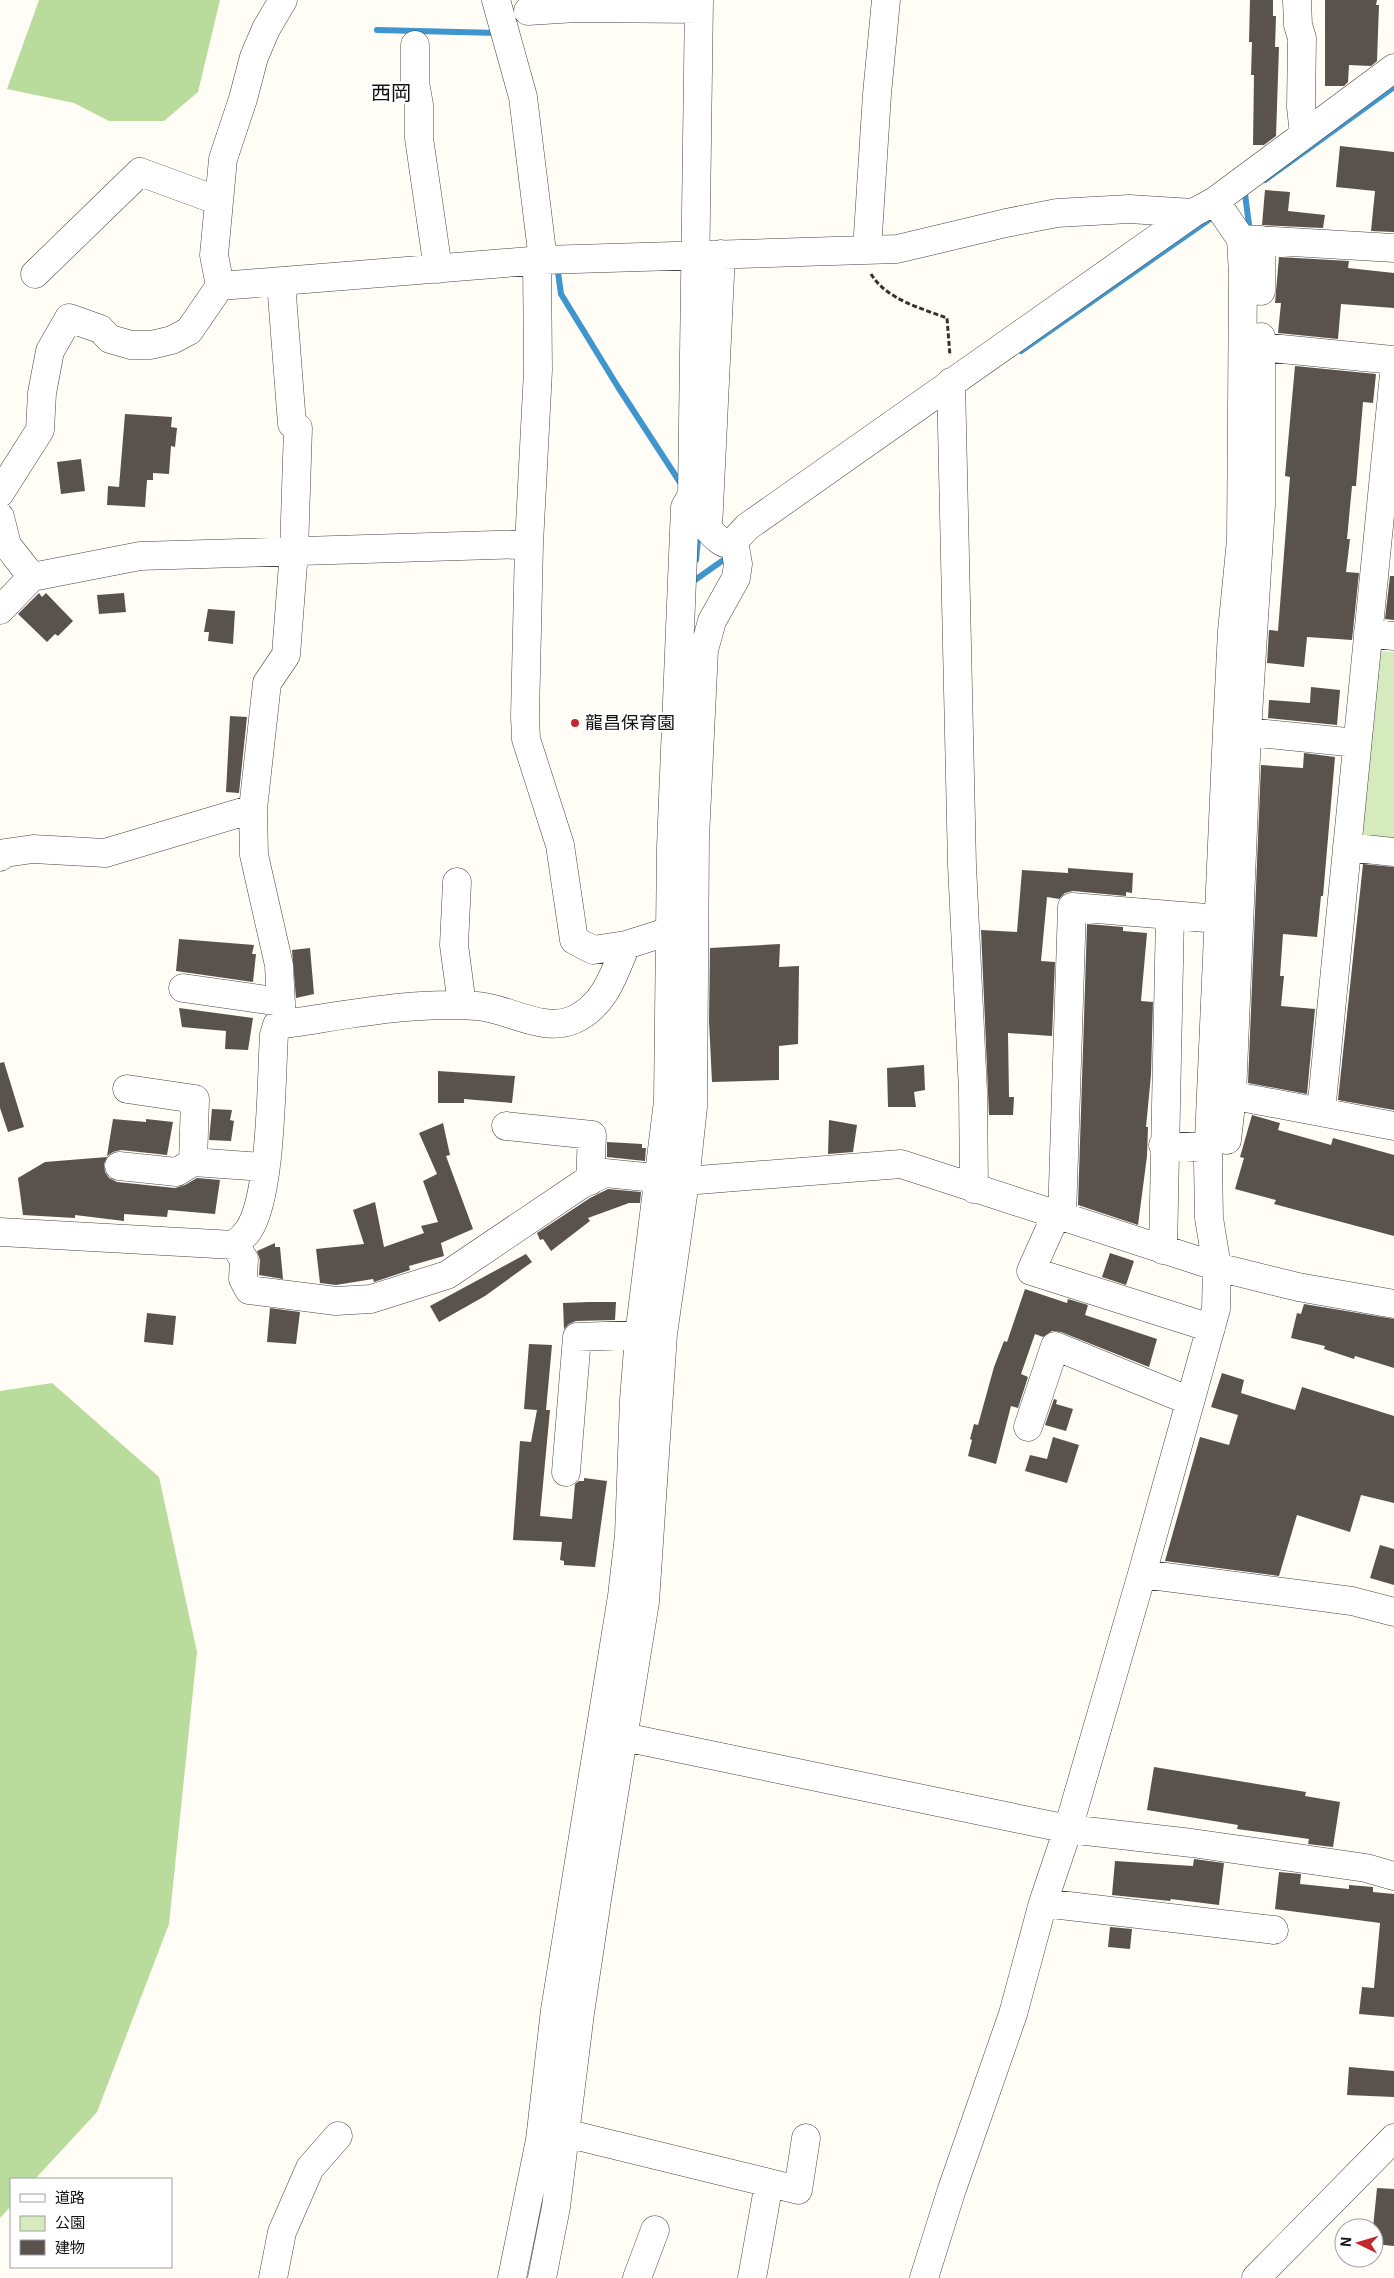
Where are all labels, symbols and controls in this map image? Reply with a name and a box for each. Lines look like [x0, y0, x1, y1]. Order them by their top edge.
district label: 西岡 [371, 77, 411, 106]
place label: 龍昌保育園 [585, 708, 675, 734]
marker: 龍昌保育園 [569, 717, 581, 729]
legend [10, 2178, 172, 2268]
text: 道路 [55, 2186, 85, 2207]
text: 公園 [55, 2211, 85, 2232]
north arrow [1334, 2218, 1384, 2268]
text: 建物 [55, 2236, 85, 2257]
text: N [1335, 2236, 1355, 2248]

